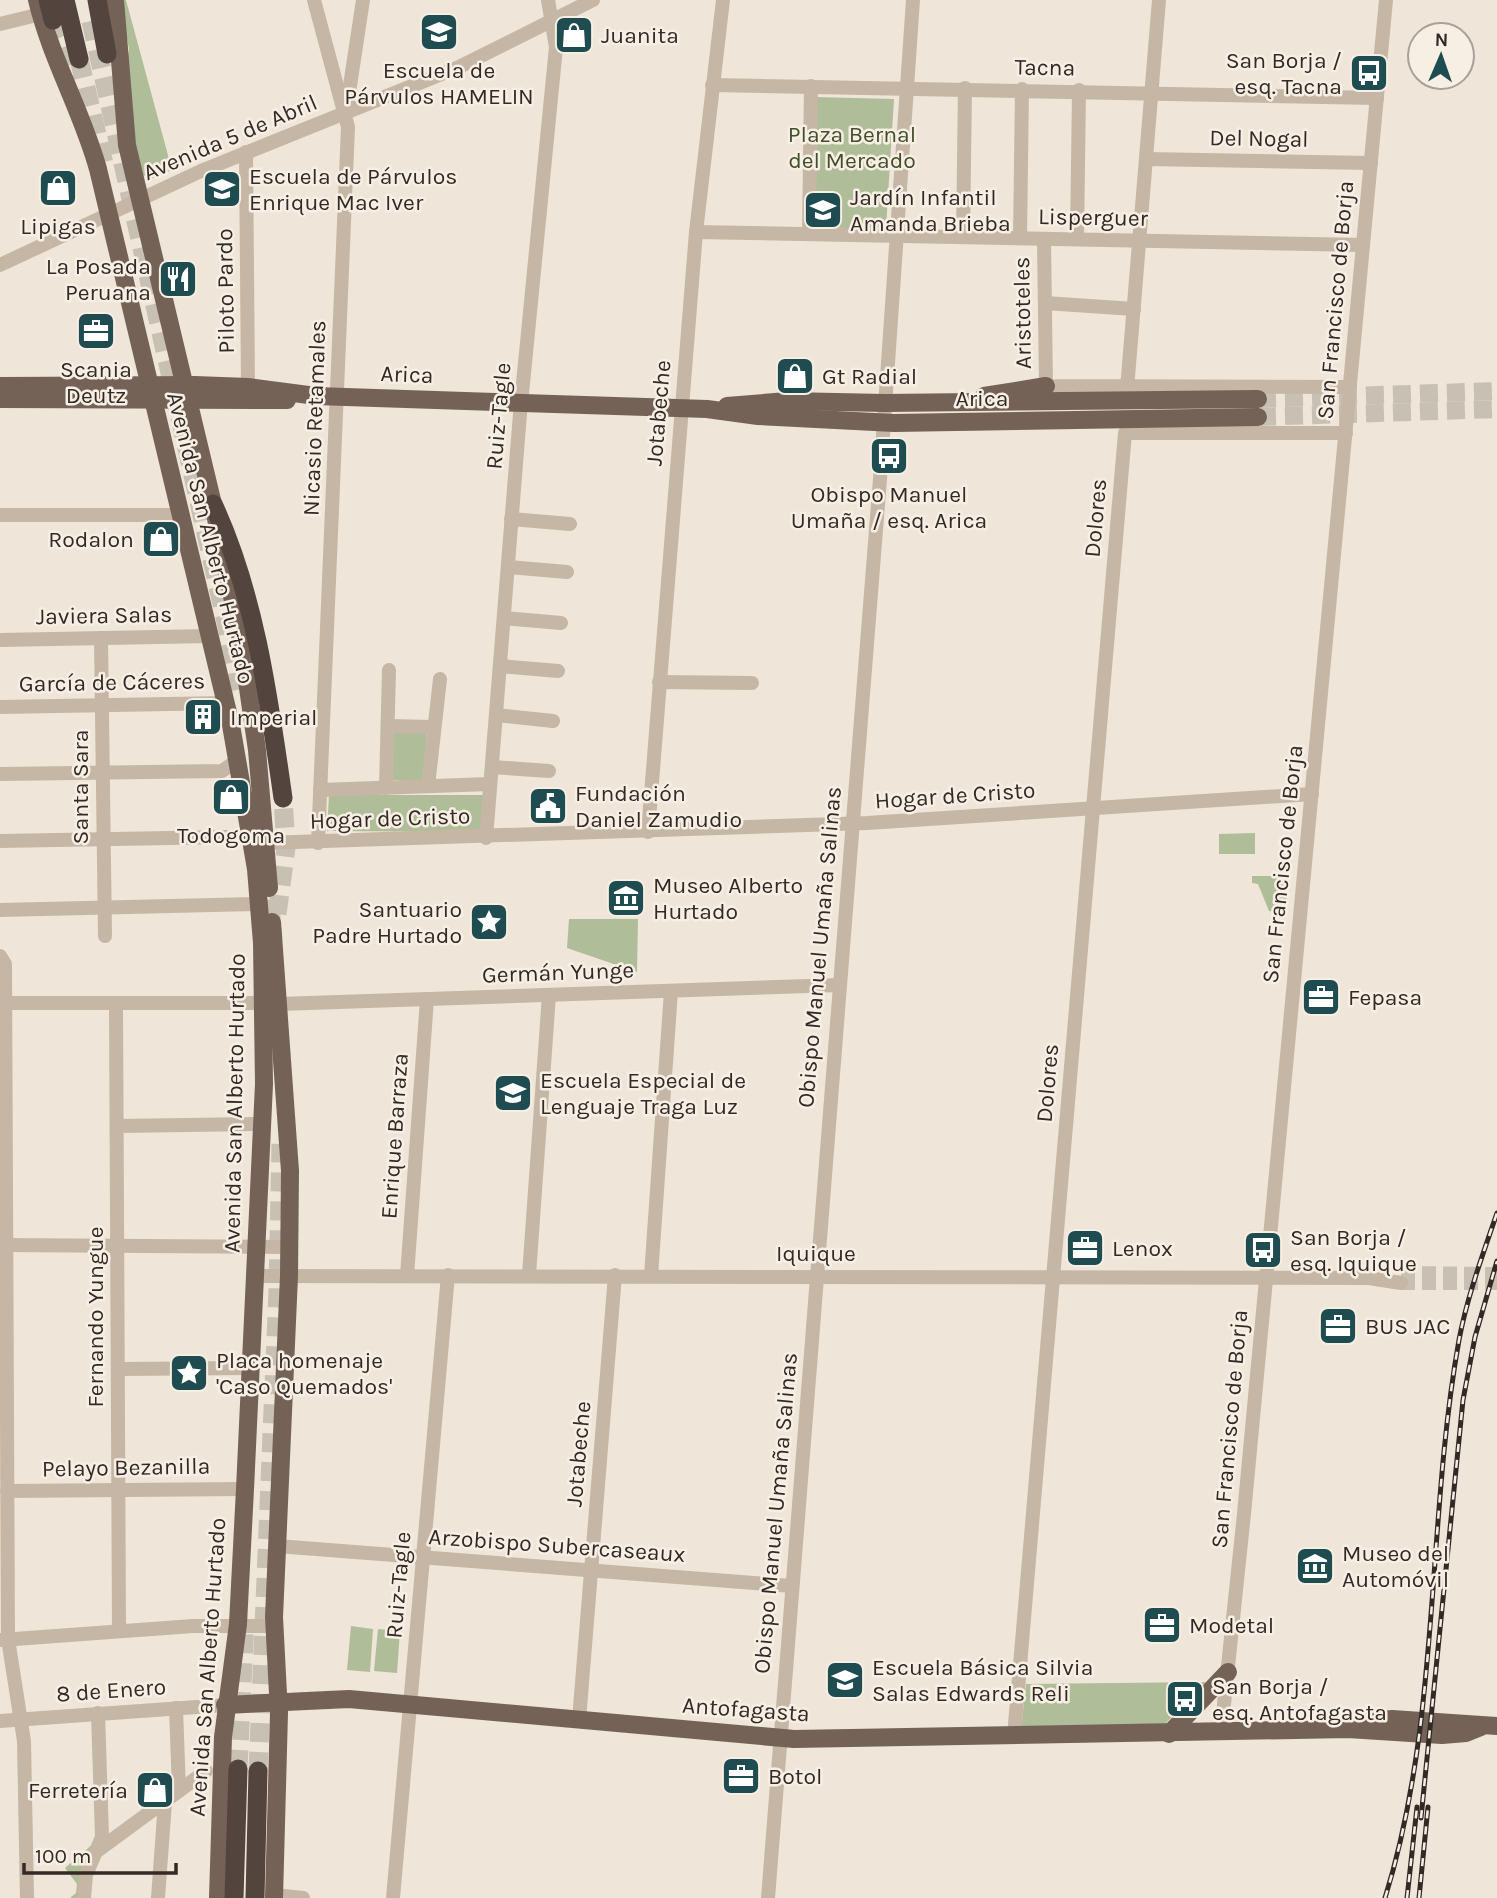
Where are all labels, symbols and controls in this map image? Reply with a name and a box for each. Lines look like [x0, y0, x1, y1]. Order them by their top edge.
school or university icon: Escuela de Párvulos HAMELIN [418, 11, 460, 53]
shop icon: Juanita [553, 14, 595, 56]
north arrow [1406, 21, 1476, 91]
place label: Juanita [601, 22, 679, 49]
text: N [1434, 29, 1449, 51]
place label: San Borja / esq. Tacna [1226, 47, 1342, 100]
bus stop icon: San Borja / esq. Tacna [1348, 52, 1390, 94]
street label: Tacna [1014, 53, 1076, 82]
place label: Escuela de Párvulos HAMELIN [344, 57, 534, 110]
street label: Avenida 5 de Abril [139, 89, 321, 186]
park label: Plaza Bernal del Mercado [788, 121, 916, 174]
street label: Del Nogal [1209, 124, 1309, 153]
place label: Escuela de Párvulos Enrique Mac Iver [249, 163, 457, 216]
shop icon: Lipigas [37, 167, 79, 209]
school or university icon: Escuela de Párvulos Enrique Mac Iver [201, 168, 243, 210]
street label: San Francisco de Borja [1312, 180, 1359, 421]
place label: Jardín Infantil Amanda Brieba [850, 184, 1011, 237]
school or university icon: Jardín Infantil Amanda Brieba [802, 189, 844, 231]
street label: Lisperguer [1038, 203, 1149, 232]
place label: Lipigas [20, 213, 96, 240]
street label: Piloto Pardo [211, 228, 240, 354]
place label: La Posada Peruana [46, 253, 151, 306]
street label: Aristoteles [1008, 257, 1037, 369]
restaurant icon: La Posada Peruana [157, 258, 199, 300]
office icon: Scania Deutz [75, 310, 117, 352]
street label: Nicasio Retamales [298, 320, 331, 516]
shop icon: Gt Radial [774, 355, 816, 397]
place label: Scania Deutz [60, 356, 132, 409]
street label: Jotabeche [640, 359, 677, 467]
street label: Arica [380, 360, 434, 389]
street label: Ruiz-Tagle [480, 361, 517, 471]
place label: Gt Radial [822, 363, 917, 390]
street label: Arica [956, 385, 1008, 412]
street label: Avenida San Alberto Hurtado [161, 389, 260, 687]
bus stop icon: Obispo Manuel Umaña / esq. Arica [868, 435, 910, 477]
street label: Dolores [1079, 478, 1112, 559]
place label: Obispo Manuel Umaña / esq. Arica [791, 481, 987, 534]
shop icon: Rodalon [140, 518, 182, 560]
place label: Rodalon [48, 526, 134, 553]
street label: Javiera Salas [36, 601, 172, 630]
street label: García de Cáceres [19, 667, 205, 698]
building icon: Imperial [182, 696, 224, 738]
place label: Imperial [230, 704, 317, 731]
street label: Santa Sara [67, 730, 94, 844]
street label: San Francisco de Borja [1257, 744, 1308, 985]
shop icon: Todogoma [210, 776, 252, 818]
street label: Hogar de Cristo [874, 776, 1036, 815]
place label: Fundación Daniel Zamudio [575, 780, 742, 833]
public building icon: Fundación Daniel Zamudio [527, 785, 569, 827]
street label: Obispo Manuel Umaña Salinas [792, 785, 847, 1109]
street label: Hogar de Cristo [309, 802, 471, 835]
place label: Todogoma [177, 822, 285, 849]
place label: Museo Alberto Hurtado [653, 872, 803, 925]
museum icon: Museo Alberto Hurtado [605, 877, 647, 919]
place label: Santuario Padre Hurtado [312, 896, 462, 949]
place icon: Santuario Padre Hurtado [468, 901, 510, 943]
street label: Avenida San Alberto Hurtado [218, 953, 251, 1253]
street label: Germán Yunge [482, 956, 635, 989]
office icon: Fepasa [1300, 976, 1342, 1018]
place label: Fepasa [1348, 984, 1422, 1011]
street label: Dolores [1031, 1043, 1064, 1124]
street label: Enrique Barraza [375, 1052, 414, 1220]
place label: Escuela Especial de Lenguaje Traga Luz [540, 1067, 746, 1120]
school or university icon: Escuela Especial de Lenguaje Traga Luz [492, 1072, 534, 1114]
place label: San Borja / esq. Iquique [1290, 1224, 1417, 1277]
street label: Fernando Yungue [82, 1226, 109, 1408]
office icon: Lenox [1064, 1227, 1106, 1269]
bus stop icon: San Borja / esq. Iquique [1242, 1229, 1284, 1271]
place label: Lenox [1112, 1235, 1173, 1262]
street label: Iquique [776, 1240, 856, 1267]
office icon: BUS JAC [1317, 1305, 1359, 1347]
street label: San Francisco de Borja [1206, 1309, 1253, 1550]
place label: BUS JAC [1365, 1313, 1450, 1340]
place label: Placa homenaje 'Caso Quemados' [216, 1347, 392, 1400]
street label: Obispo Manuel Umaña Salinas [748, 1351, 803, 1675]
place icon: Placa homenaje 'Caso Quemados' [168, 1352, 210, 1394]
street label: Jotabeche [560, 1400, 597, 1508]
street label: Pelayo Bezanilla [42, 1453, 210, 1482]
street label: Avenida San Alberto Hurtado [184, 1517, 231, 1817]
street label: Arzobispo Subercaseaux [428, 1523, 687, 1568]
street label: Ruiz-Tagle [380, 1530, 417, 1640]
place label: Museo del Automóvil [1342, 1540, 1449, 1593]
museum icon: Museo del Automóvil [1294, 1545, 1336, 1587]
office icon: Modetal [1141, 1604, 1183, 1646]
place label: Modetal [1189, 1612, 1274, 1639]
place label: Escuela Básica Silvia Salas Edwards Reli [872, 1654, 1093, 1707]
school or university icon: Escuela Básica Silvia Salas Edwards Reli [824, 1659, 866, 1701]
street label: 8 de Enero [55, 1673, 167, 1708]
place label: San Borja / esq. Antofagasta [1212, 1673, 1387, 1726]
bus stop icon: San Borja / esq. Antofagasta [1164, 1678, 1206, 1720]
street label: Antofagasta [681, 1692, 811, 1727]
office icon: Botol [720, 1755, 762, 1797]
place label: Botol [768, 1763, 823, 1790]
shop icon: Ferretería [134, 1769, 176, 1811]
place label: Ferretería [28, 1777, 128, 1804]
scale bar [24, 1832, 177, 1876]
text: 100 m [35, 1844, 92, 1868]

